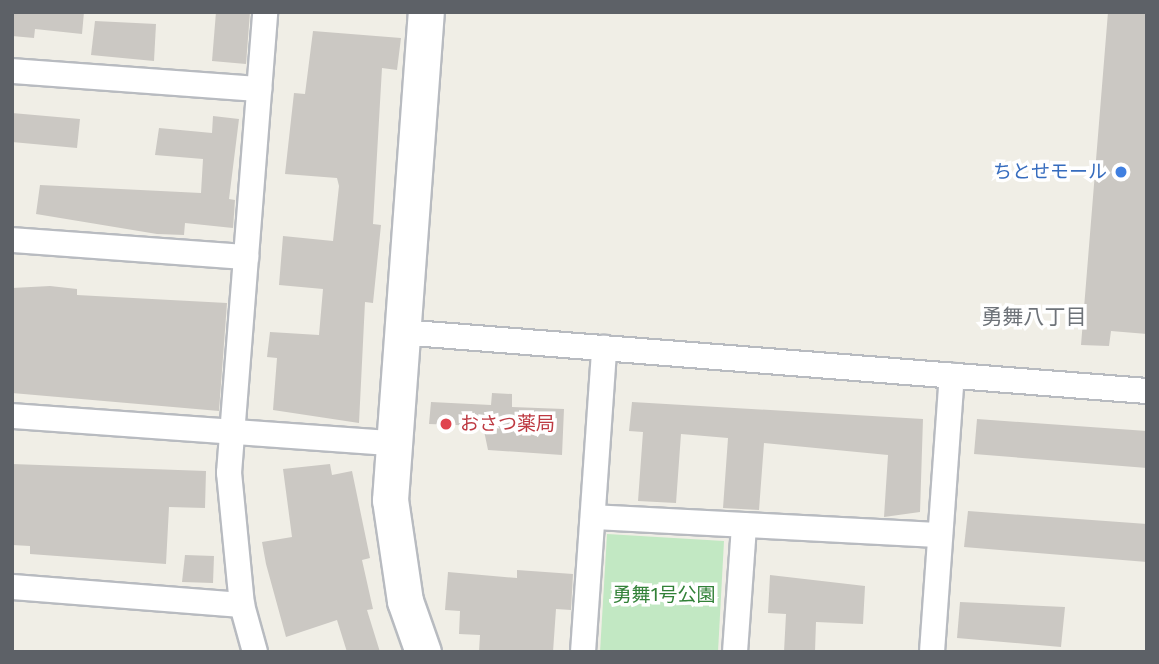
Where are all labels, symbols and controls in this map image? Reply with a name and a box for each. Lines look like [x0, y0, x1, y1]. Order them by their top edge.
place label: ちとせモール [993, 161, 1107, 183]
marker: ちとせモール [1113, 164, 1129, 180]
district label: 勇舞八丁目 [982, 304, 1086, 330]
place label: おさつ薬局 [460, 413, 555, 435]
marker: おさつ薬局 [438, 416, 454, 432]
park label: 勇舞1号公園 [612, 584, 716, 606]

